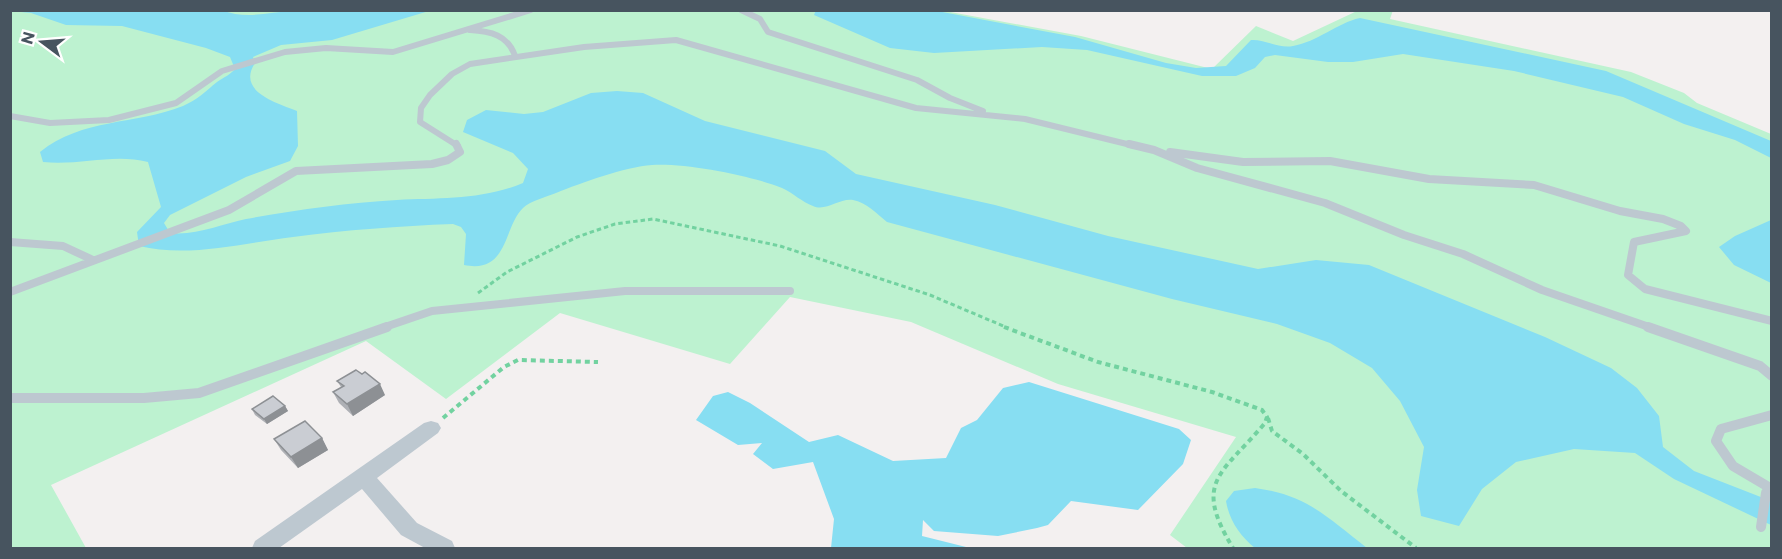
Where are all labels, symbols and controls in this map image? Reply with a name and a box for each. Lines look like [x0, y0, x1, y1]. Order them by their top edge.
north arrow [12, 12, 72, 72]
text: N [16, 29, 38, 46]

